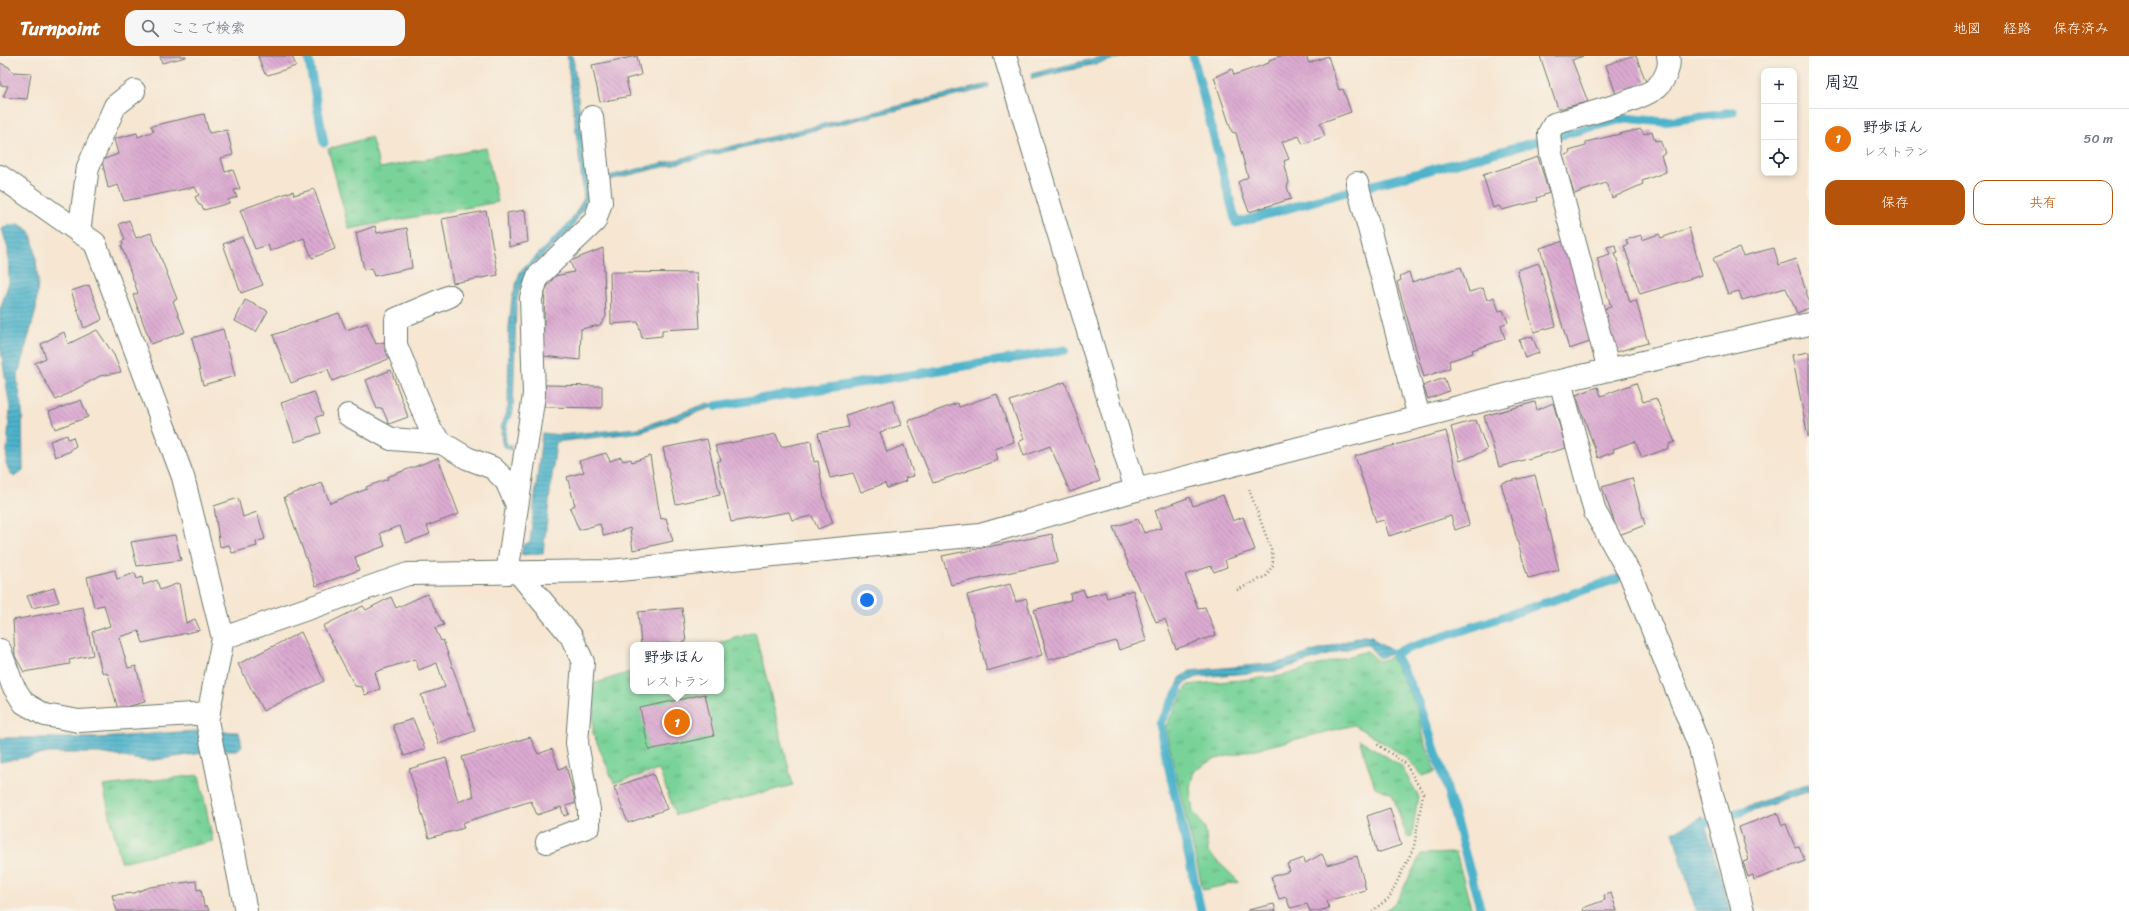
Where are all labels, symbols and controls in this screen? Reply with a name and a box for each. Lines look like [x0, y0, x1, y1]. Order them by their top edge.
search box [125, 10, 405, 46]
text: Turnpoint [20, 12, 101, 45]
text: ここで検索 [171, 15, 246, 41]
text: 地図 [1953, 16, 1981, 41]
text: 経路 [2003, 16, 2031, 41]
text: 保存済み [2053, 16, 2109, 41]
icon: search [139, 17, 161, 39]
text: 周辺 [1825, 67, 1859, 97]
map controls [1761, 68, 1797, 176]
button: + [1761, 68, 1797, 104]
button: − [1761, 104, 1797, 140]
text: 野歩ほん [1863, 114, 1923, 140]
text: 1 [1835, 127, 1841, 150]
text: 50 m [2083, 127, 2113, 150]
button: locate [1761, 140, 1797, 176]
text: レストラン [1863, 140, 1929, 163]
button: 保存 [1825, 180, 1965, 225]
button: 共有 [1973, 180, 2113, 225]
your location [857, 590, 877, 610]
popup [630, 642, 724, 694]
text: 野歩ほん [644, 644, 704, 670]
text: レストラン [644, 670, 710, 693]
pin: 1 [664, 707, 690, 737]

